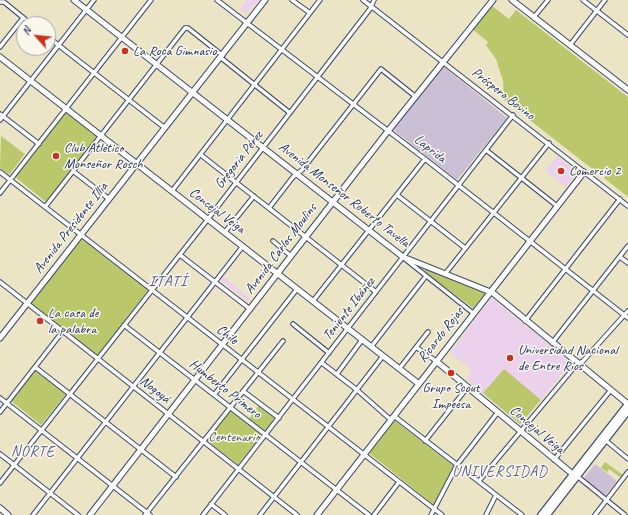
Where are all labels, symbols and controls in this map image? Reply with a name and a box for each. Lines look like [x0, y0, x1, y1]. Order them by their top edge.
north arrow [16, 16, 56, 56]
text: N [18, 25, 34, 37]
place label: La Roca Gimnasio [133, 43, 216, 59]
marker: La Roca Gimnasio [120, 46, 130, 56]
street label: Próspero Bovino [468, 64, 538, 124]
street label: Gregoria Pérez [211, 128, 267, 192]
street label: Laprida [411, 131, 449, 167]
street label: Avenida Monseñor Roberto Tavella [275, 139, 413, 251]
place label: Club Atlético Monseñor Rosch [64, 140, 143, 172]
marker: Club Atlético Monseñor Rosch [51, 151, 61, 161]
place label: Comercio 2 [569, 163, 620, 179]
marker: Comercio 2 [556, 166, 566, 176]
street label: Avenida Presidente Illia [30, 179, 112, 277]
street label: Concejal Veiga [186, 184, 248, 238]
street label: Avenida Carlos Moulins [241, 200, 321, 298]
district label: ITATÍ [148, 272, 188, 292]
street label: Teniente Ibáñez [319, 274, 379, 344]
street label: Ricardo Rojas [414, 304, 468, 366]
place label: La casa de la palabra [48, 305, 98, 338]
marker: La casa de la palabra [35, 316, 45, 326]
street label: Chile [213, 321, 241, 349]
place label: Universidad Nacional de Entre Ríos [518, 342, 618, 374]
marker: Universidad Nacional de Entre Ríos [505, 353, 515, 363]
street label: Humberto Primero [186, 356, 264, 422]
marker: Grupo Scout Impeesa [446, 368, 456, 378]
street label: Nogoyá [136, 373, 174, 407]
place label: Grupo Scout Impeesa [423, 380, 479, 412]
street label: Concejal Veiga [506, 402, 568, 458]
park label: Centenario [208, 429, 260, 445]
district label: NORTE [11, 443, 55, 461]
district label: UNIVERSIDAD [453, 463, 547, 481]

